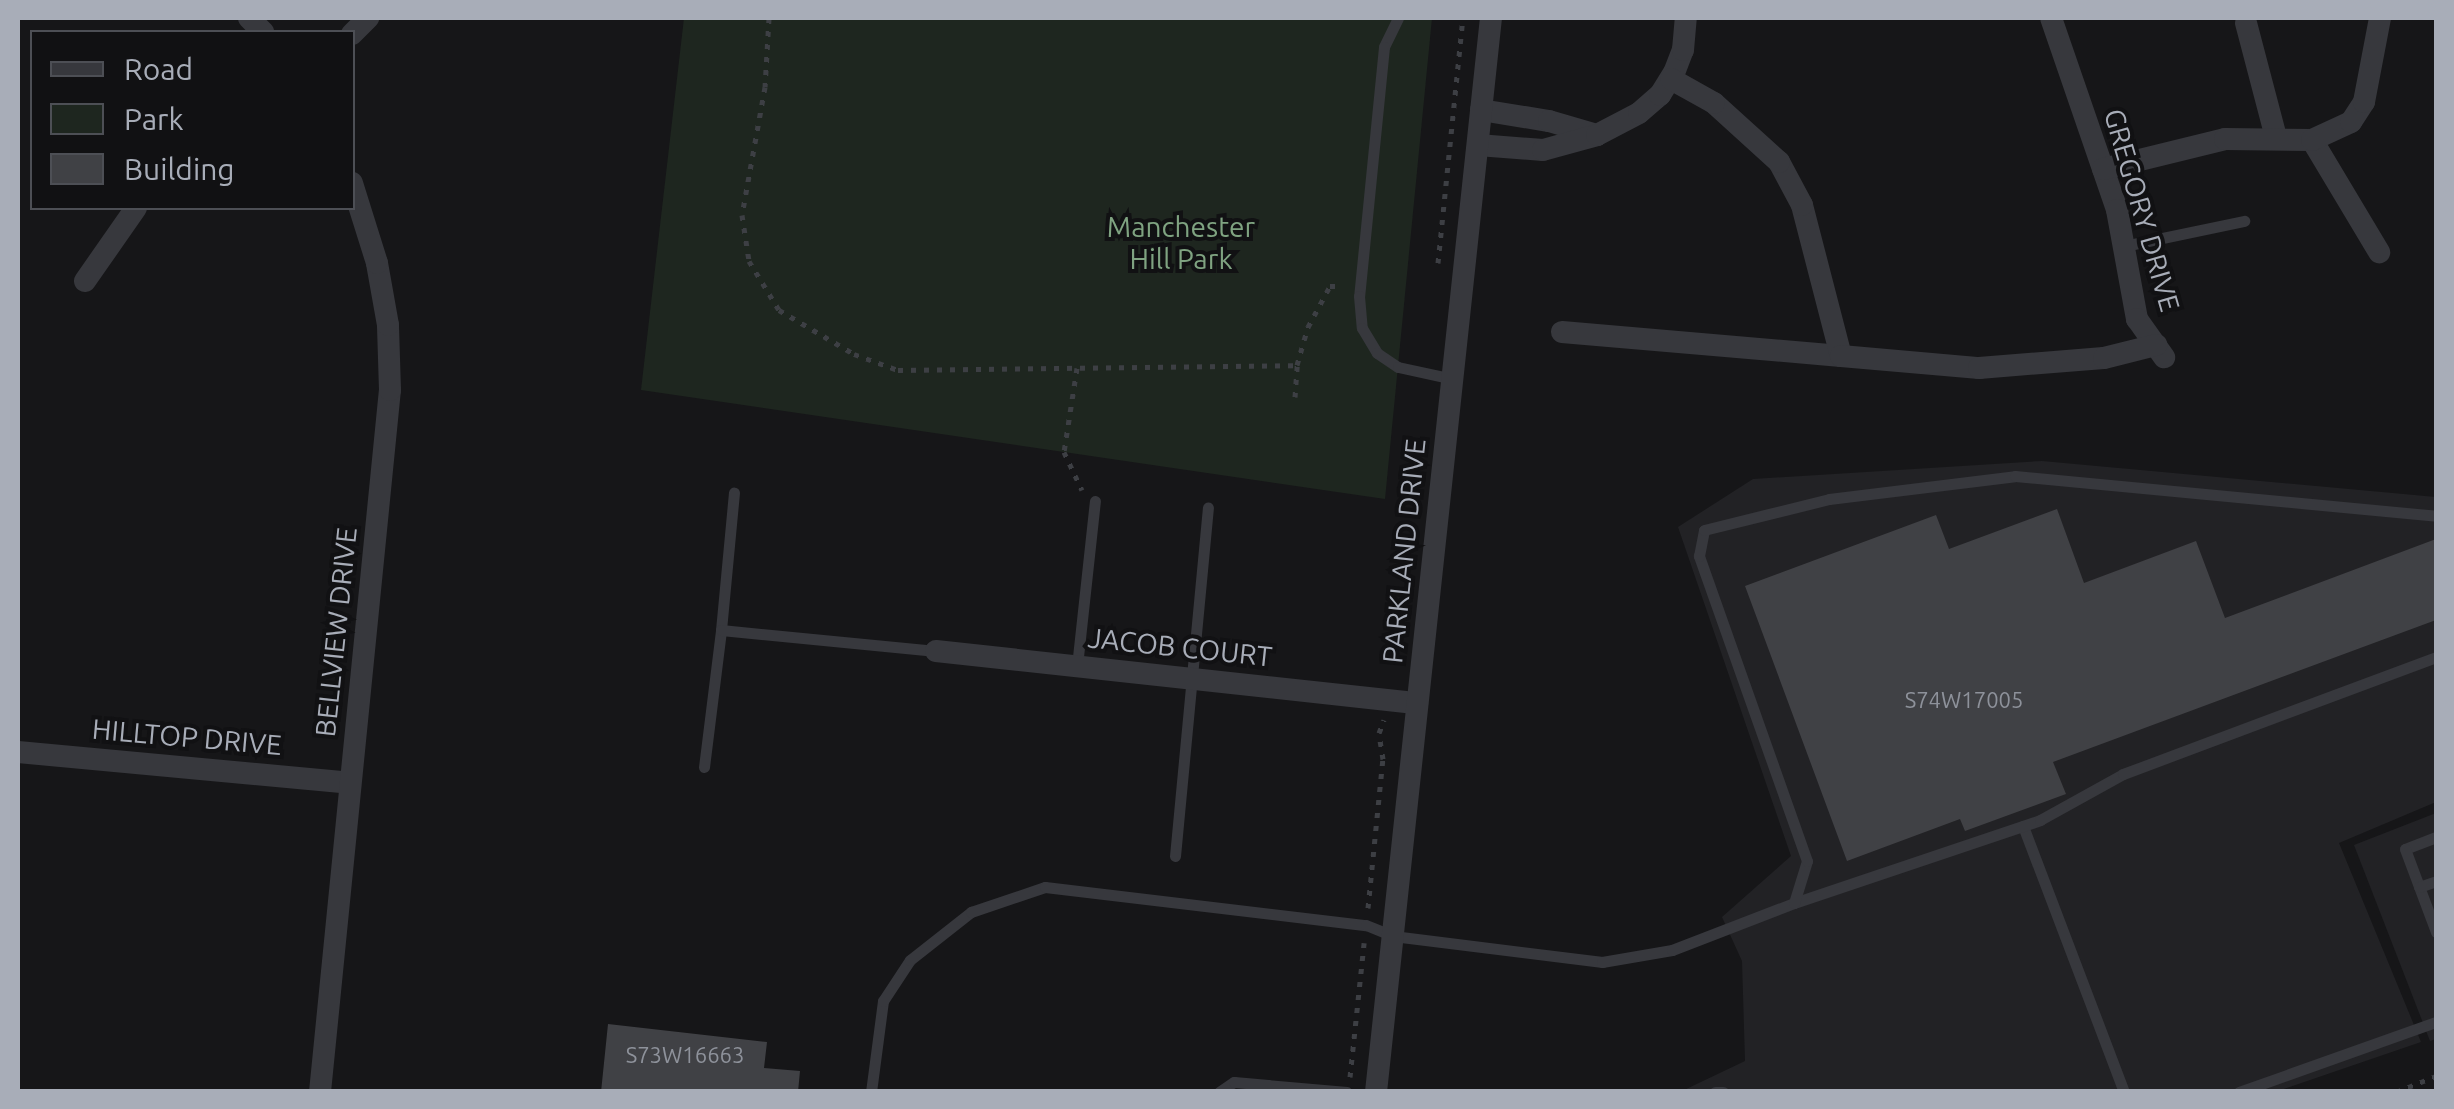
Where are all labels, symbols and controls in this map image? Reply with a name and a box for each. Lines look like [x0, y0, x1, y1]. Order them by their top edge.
legend [30, 30, 355, 210]
text: Road [124, 52, 193, 86]
text: Park [124, 102, 184, 136]
street label: GREGORY DRIVE [2097, 105, 2187, 315]
text: Building [124, 152, 235, 186]
park label: Manchester Hill Park [1107, 210, 1255, 276]
street label: PARKLAND DRIVE [1376, 437, 1432, 665]
street label: BELLVIEW DRIVE [308, 526, 364, 738]
street label: JACOB COURT [1086, 621, 1274, 673]
house number: S74W17005 [1905, 687, 2023, 713]
street label: HILLTOP DRIVE [91, 712, 283, 762]
house number: S73W16663 [626, 1042, 744, 1068]

